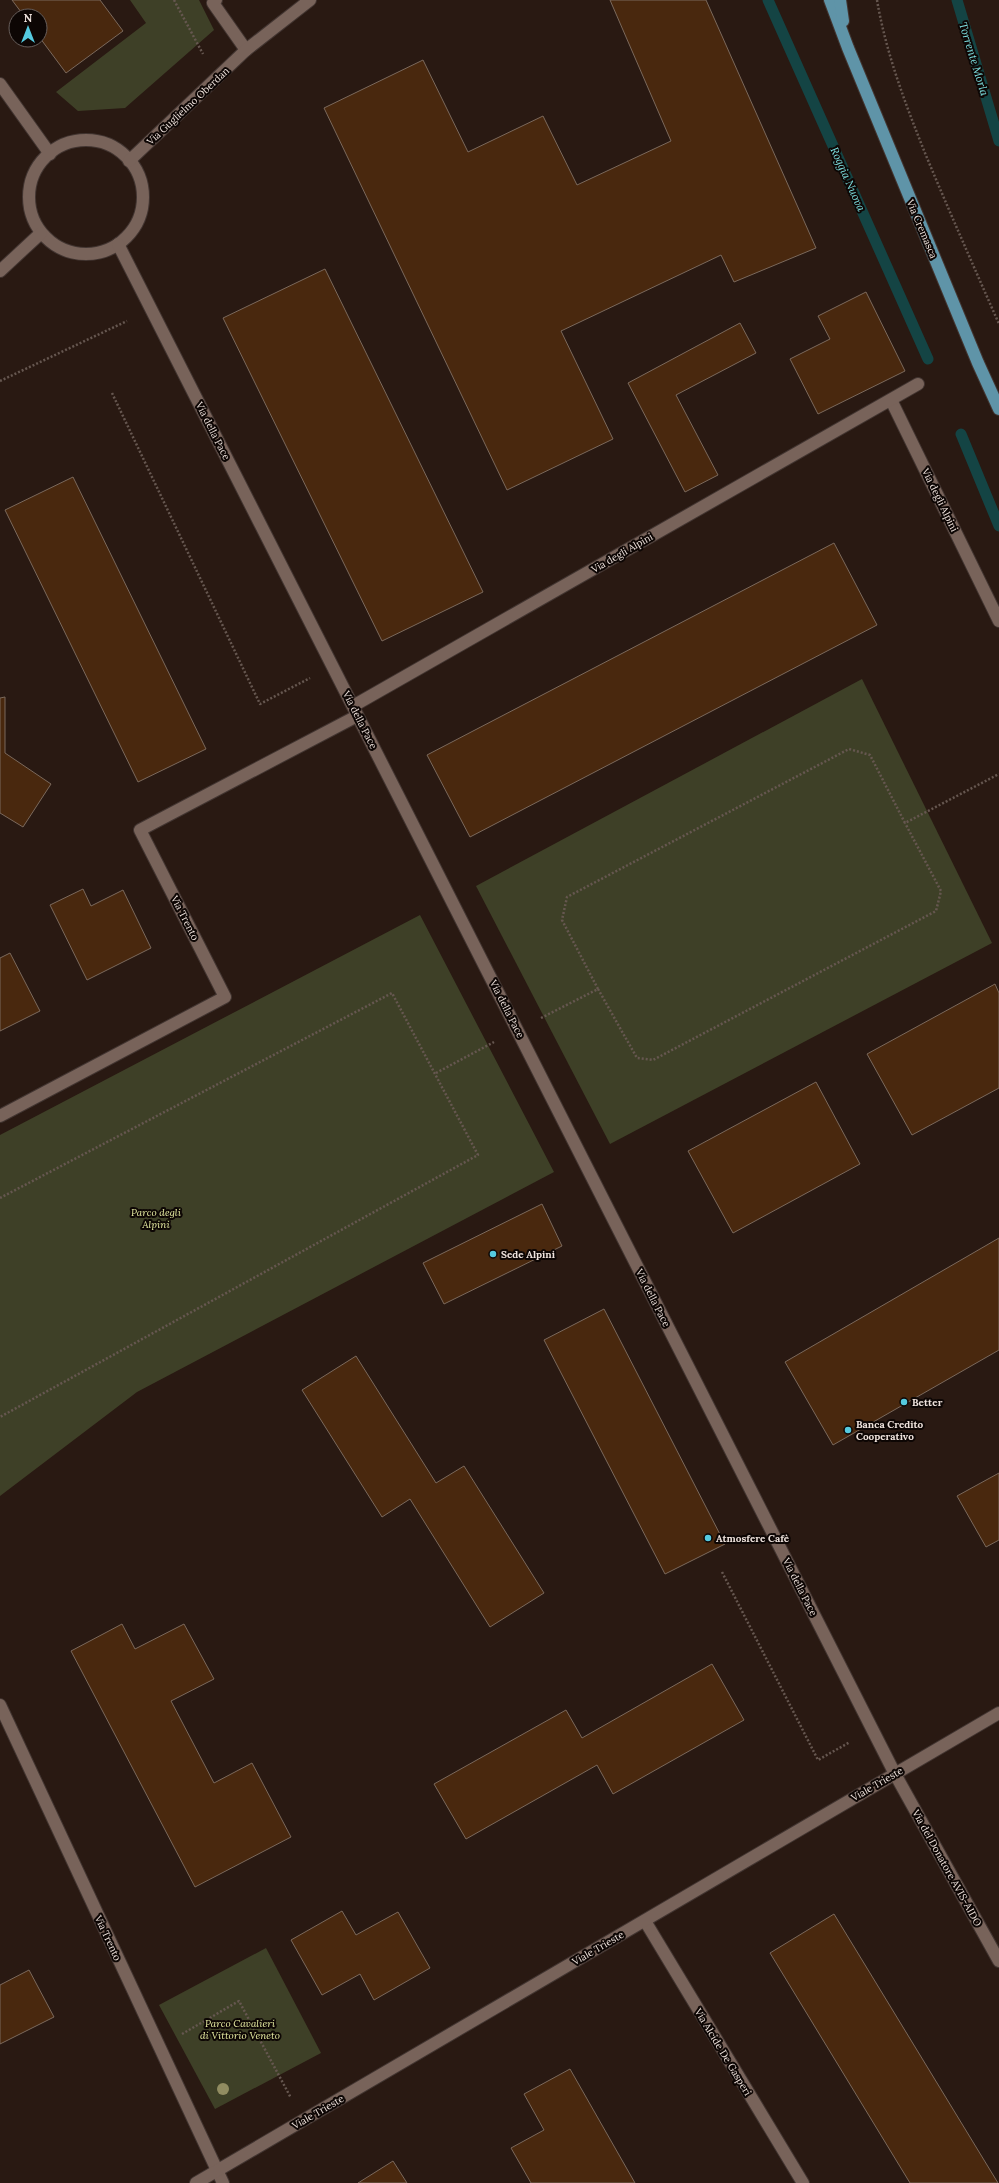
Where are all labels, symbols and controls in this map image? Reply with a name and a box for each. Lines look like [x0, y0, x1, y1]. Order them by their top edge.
north arrow [8, 8, 48, 48]
text: N [24, 11, 33, 25]
water label: Torrente Morla [956, 21, 992, 98]
street label: Via Guglielmo Oberdan [143, 64, 232, 148]
water label: Roggia Nuova [828, 145, 869, 214]
street label: Via Cremasca [903, 197, 940, 260]
street label: Via della Pace [192, 399, 233, 463]
street label: Via degli Alpini [919, 465, 961, 534]
street label: Via degli Alpini [588, 530, 655, 576]
street label: Via della Pace [339, 688, 380, 752]
street label: Via Trento [168, 892, 202, 943]
street label: Via della Pace [486, 977, 527, 1041]
park label: Parco degli Alpini [131, 1206, 182, 1231]
place label: Sede Alpini [501, 1248, 556, 1261]
marker: Sede Alpini [488, 1249, 498, 1259]
street label: Via della Pace [632, 1266, 673, 1330]
place label: Better [912, 1396, 943, 1409]
marker: Better [899, 1397, 909, 1407]
place label: Banca Credito Cooperativo [856, 1418, 924, 1443]
marker: Banca Credito Cooperativo [843, 1425, 853, 1435]
place label: Atmosfere Cafè [716, 1532, 790, 1545]
marker: Atmosfere Cafè [703, 1533, 713, 1543]
street label: Via della Pace [779, 1555, 820, 1619]
street label: Viale Trieste [848, 1764, 906, 1805]
street label: Via del Donatore AVIS-AIDO [909, 1807, 985, 1929]
street label: Via Trento [91, 1912, 124, 1963]
street label: Viale Trieste [569, 1928, 627, 1969]
street label: Via Alcide De Gasperi [691, 2005, 754, 2098]
park label: Parco Cavalieri di Vittorio Veneto [200, 2017, 280, 2042]
street label: Viale Trieste [289, 2092, 347, 2133]

